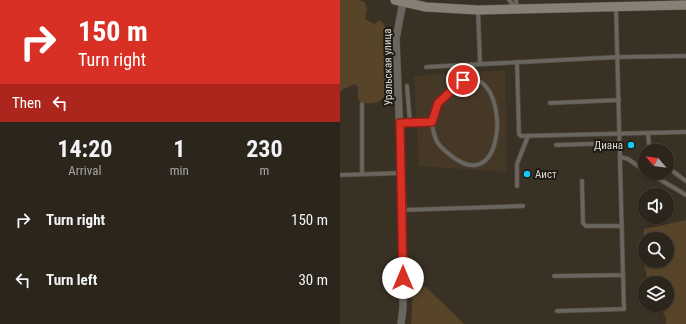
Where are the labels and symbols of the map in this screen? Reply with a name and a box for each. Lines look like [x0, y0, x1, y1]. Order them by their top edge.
street label: Уральская улица [381, 28, 395, 106]
pin [446, 63, 480, 97]
place label: Диана [594, 139, 623, 152]
marker: Диана [626, 140, 636, 150]
north arrow [638, 144, 674, 180]
place label: Аист [535, 168, 557, 181]
marker: Аист [522, 169, 532, 179]
position arrow [382, 257, 424, 299]

